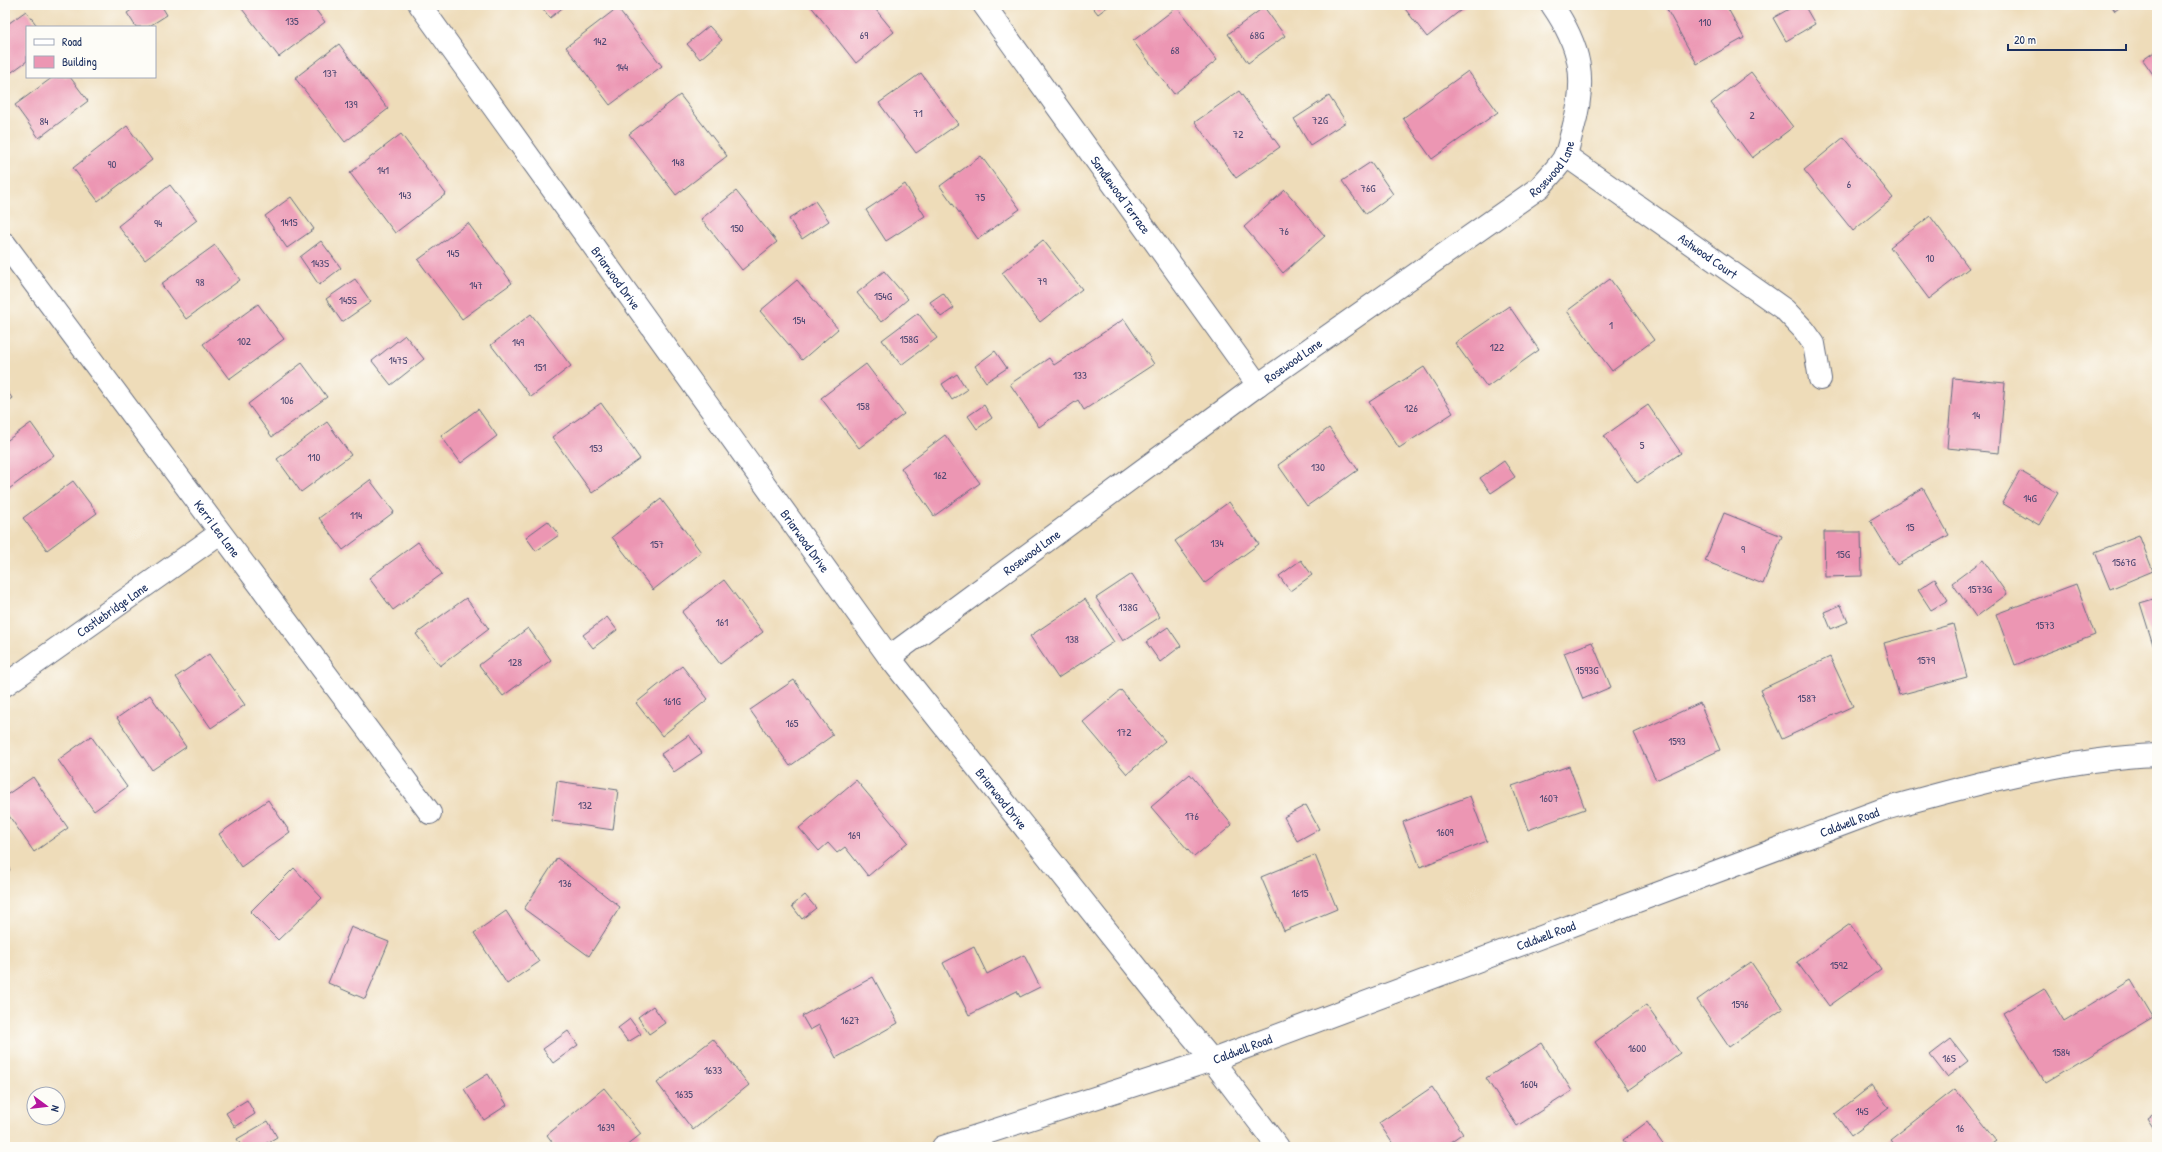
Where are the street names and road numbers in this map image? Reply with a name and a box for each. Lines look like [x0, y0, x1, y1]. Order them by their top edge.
street label: Rosewood Lane [1525, 139, 1578, 201]
street label: Sandlewood Terrace [1087, 152, 1155, 237]
street label: Ashwood Court [1675, 229, 1742, 283]
street label: Briarwood Drive [587, 243, 645, 313]
street label: Rosewood Lane [1260, 334, 1325, 387]
street label: Kerri Lea Lane [190, 496, 245, 561]
street label: Briarwood Drive [777, 506, 834, 576]
street label: Rosewood Lane [999, 525, 1064, 579]
street label: Castlebridge Lane [73, 578, 151, 641]
street label: Briarwood Drive [972, 764, 1032, 833]
street label: Caldwell Road [1817, 803, 1881, 841]
street label: Caldwell Road [1514, 916, 1578, 955]
street label: Caldwell Road [1210, 1029, 1274, 1068]

